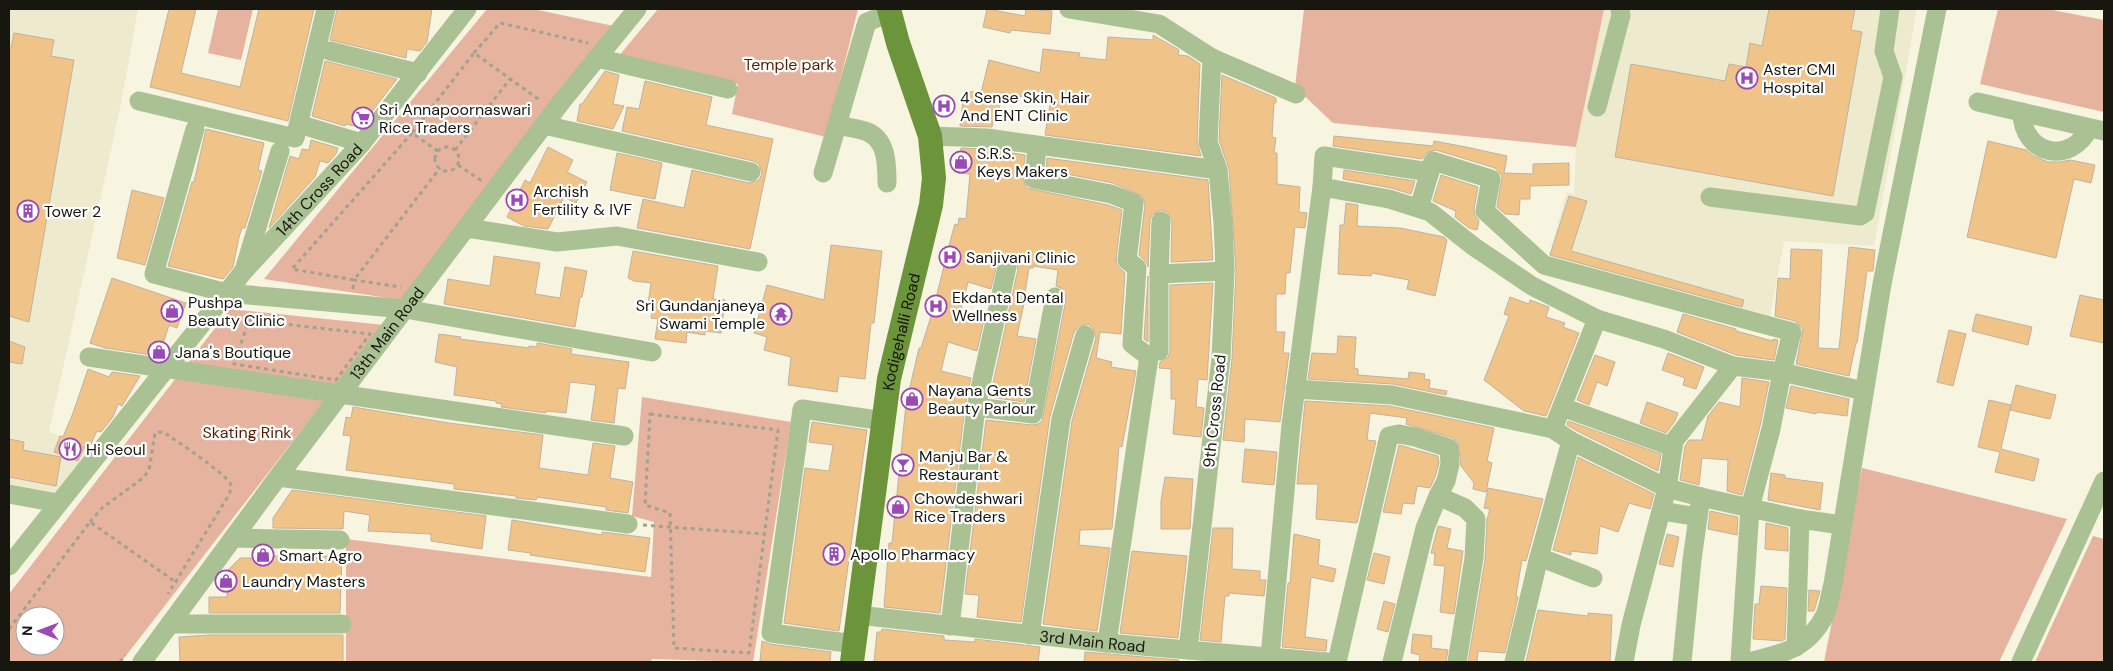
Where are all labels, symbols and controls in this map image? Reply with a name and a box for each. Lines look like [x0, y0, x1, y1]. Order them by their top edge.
park label: Temple park [744, 54, 834, 75]
place label: Aster CMI Hospital [1763, 59, 1835, 98]
hospital icon: Aster CMI Hospital [1735, 66, 1759, 90]
place label: 4 Sense Skin, Hair And ENT Clinic [960, 87, 1090, 126]
hospital icon: 4 Sense Skin, Hair And ENT Clinic [932, 94, 956, 118]
place label: Sri Annapoornaswari Rice Traders [379, 99, 531, 138]
supermarket icon: Sri Annapoornaswari Rice Traders [351, 106, 375, 130]
street label: 14th Cross Road [272, 139, 367, 241]
place label: S.R.S. Keys Makers [977, 143, 1068, 182]
shop icon: S.R.S. Keys Makers [949, 150, 973, 174]
place label: Archish Fertility & IVF [533, 181, 633, 220]
hospital icon: Archish Fertility & IVF [505, 188, 529, 212]
building icon: Tower 2 [16, 199, 40, 223]
place label: Tower 2 [44, 201, 101, 222]
hospital icon: Sanjivani Clinic [938, 245, 962, 269]
place label: Sanjivani Clinic [966, 247, 1076, 268]
street label: Kodigehalli Road [878, 271, 925, 392]
street label: 13th Main Road [345, 283, 429, 384]
place label: Ekdanta Dental Wellness [952, 287, 1064, 326]
place label: Pushpa Beauty Clinic [188, 292, 285, 331]
hospital icon: Ekdanta Dental Wellness [924, 294, 948, 318]
place label: Sri Gundanjaneya Swami Temple [636, 295, 765, 334]
shop icon: Pushpa Beauty Clinic [160, 299, 184, 323]
temple icon: Sri Gundanjaneya Swami Temple [769, 302, 793, 326]
shop icon: Jana's Boutique [147, 340, 171, 364]
place label: Jana's Boutique [175, 342, 291, 363]
street label: 9th Cross Road [1198, 353, 1231, 469]
place label: Nayana Gents Beauty Parlour [928, 380, 1036, 419]
shop icon: Nayana Gents Beauty Parlour [900, 387, 924, 411]
park label: Skating Rink [203, 422, 291, 443]
restaurant icon: Hi Seoul [58, 437, 82, 461]
place label: Hi Seoul [86, 439, 146, 460]
place label: Manju Bar & Restaurant [919, 446, 1008, 485]
bar icon: Manju Bar & Restaurant [891, 453, 915, 477]
place label: Chowdeshwari Rice Traders [914, 488, 1023, 527]
shop icon: Chowdeshwari Rice Traders [886, 495, 910, 519]
building icon: Apollo Pharmacy [822, 542, 846, 566]
shop icon: Smart Agro [251, 543, 275, 567]
place label: Apollo Pharmacy [850, 544, 975, 565]
place label: Smart Agro [279, 545, 362, 566]
shop icon: Laundry Masters [214, 569, 238, 593]
place label: Laundry Masters [242, 571, 366, 592]
north arrow [15, 606, 65, 656]
text: N [18, 626, 36, 636]
street label: 3rd Main Road [1039, 626, 1146, 657]

